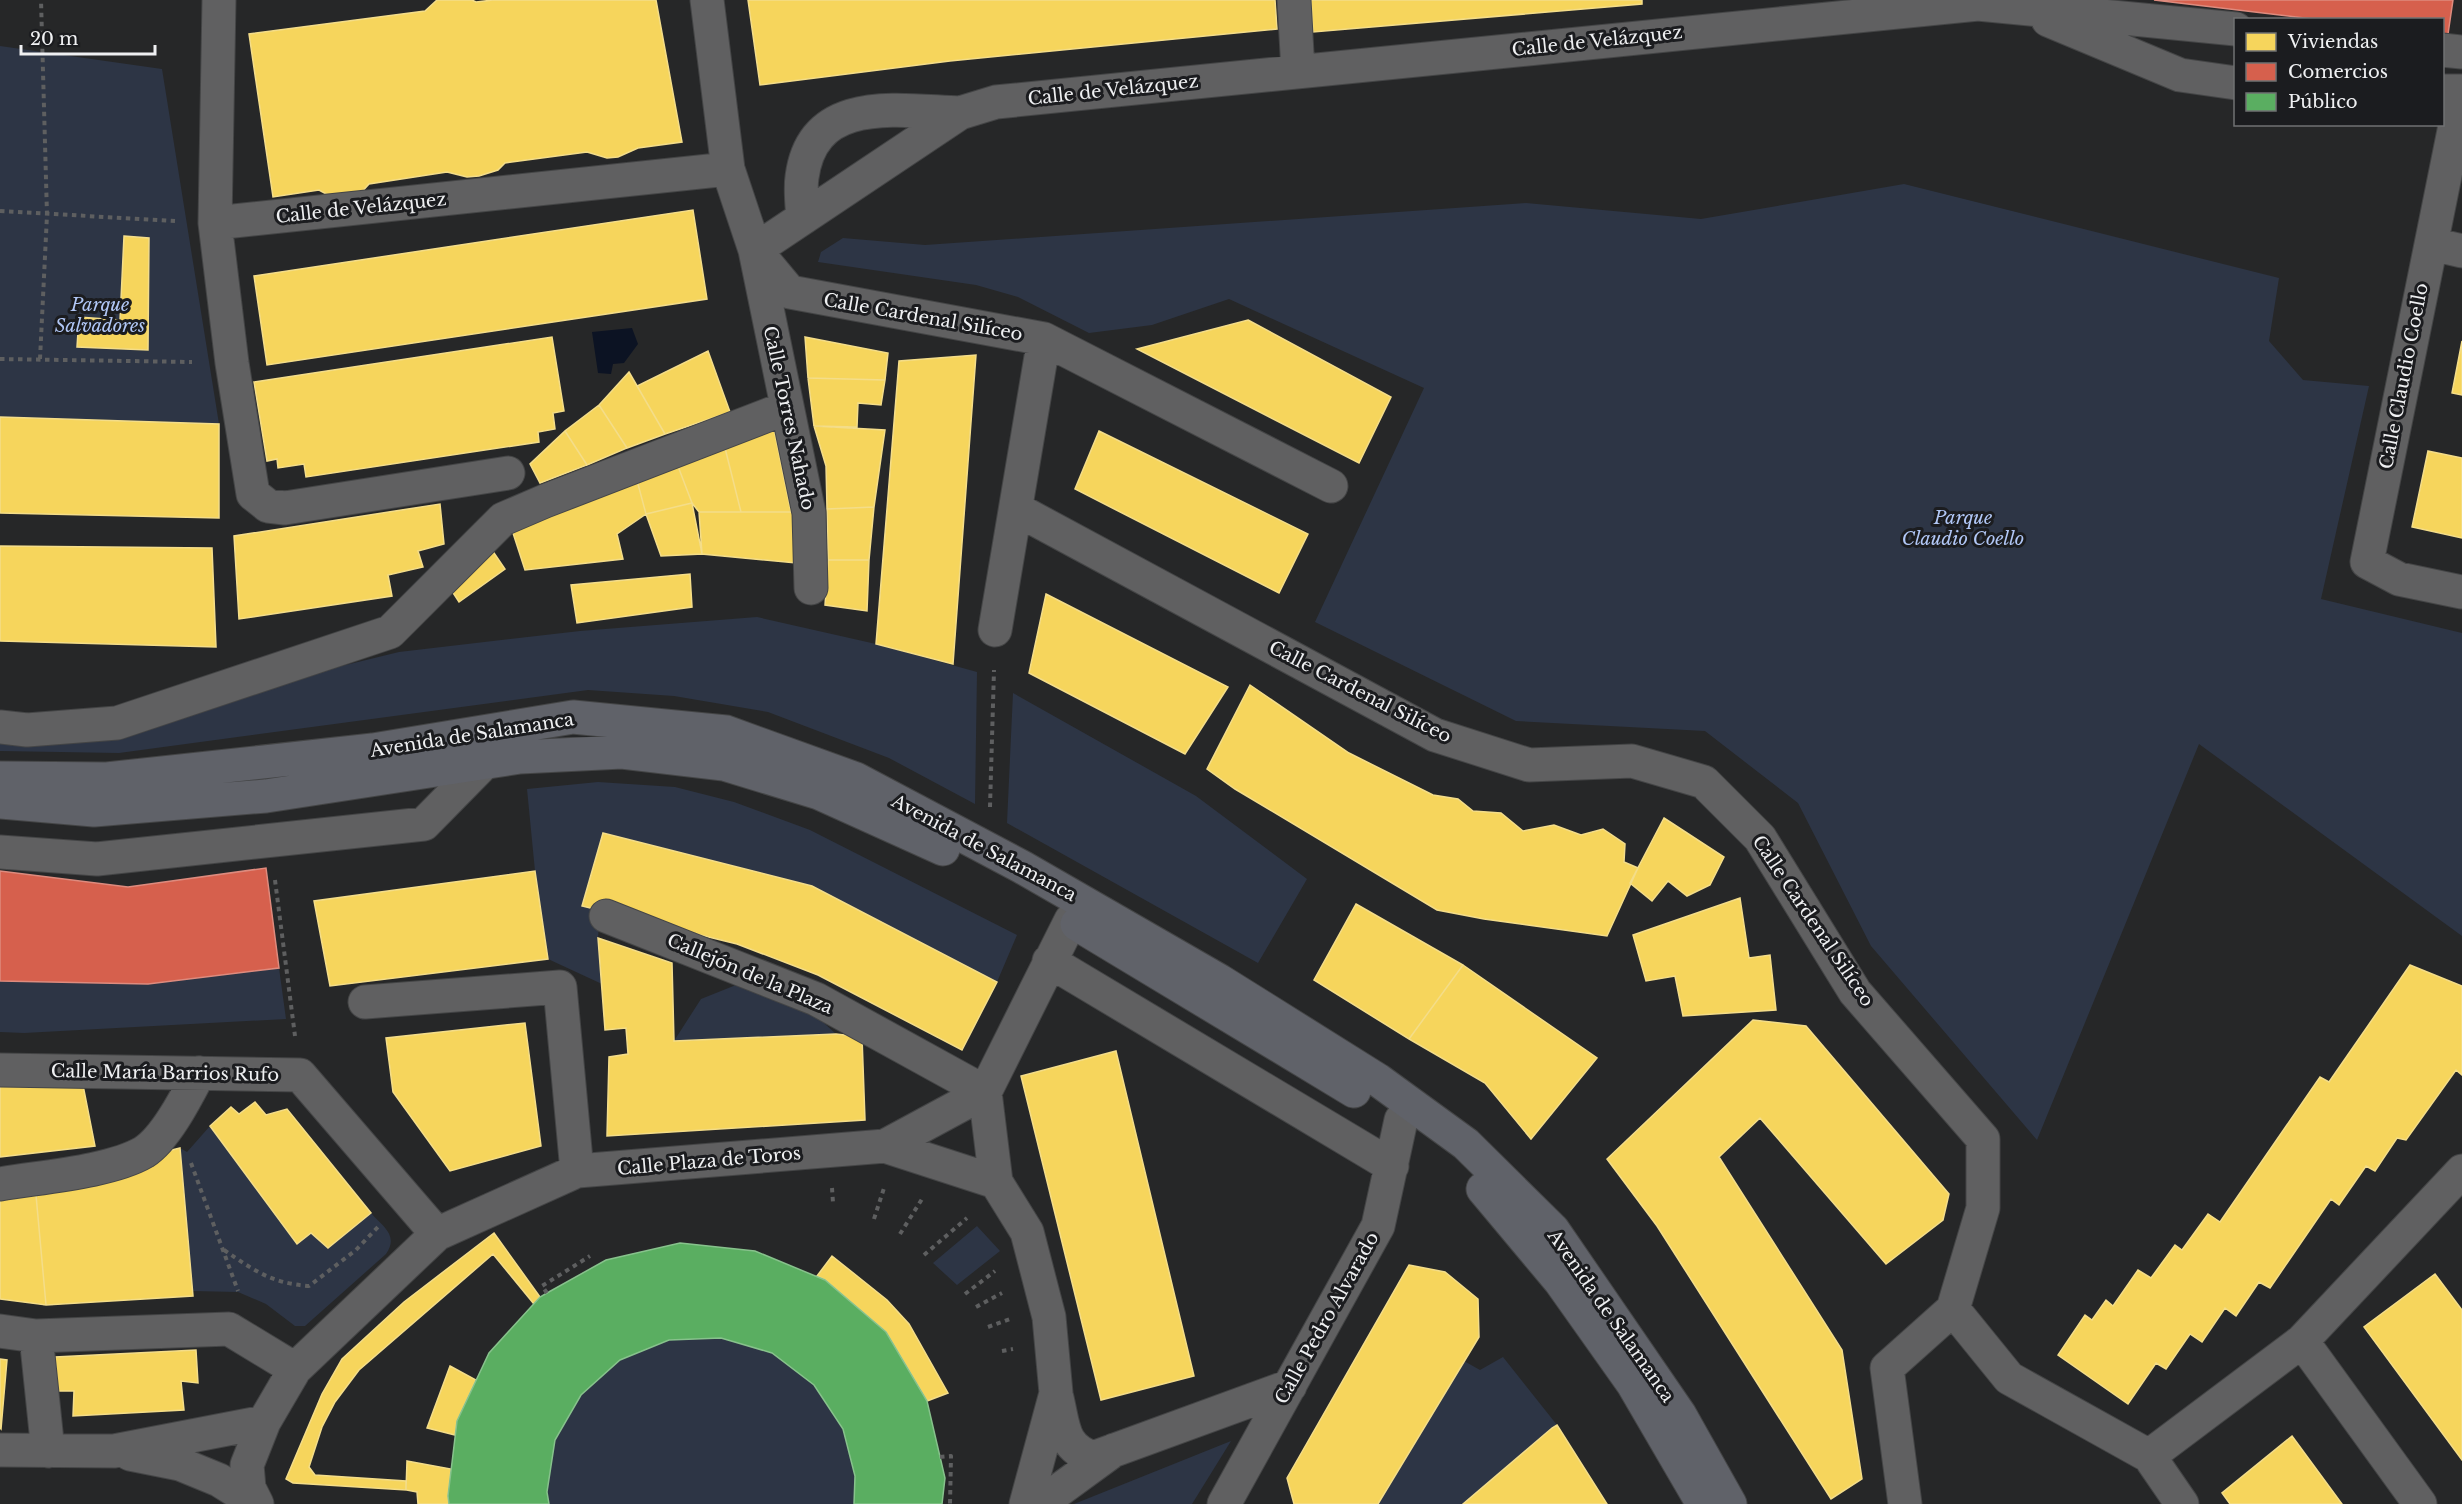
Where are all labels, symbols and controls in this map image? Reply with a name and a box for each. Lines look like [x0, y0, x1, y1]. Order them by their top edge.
scale bar [21, 18, 154, 56]
legend [2234, 18, 2444, 126]
street label: Calle de Velázquez [1511, 21, 1683, 61]
text: 20 m [30, 28, 78, 50]
text: Viviendas [2287, 31, 2378, 53]
text: Comercios [2288, 61, 2388, 83]
street label: Calle de Velázquez [1027, 70, 1199, 110]
text: Público [2288, 91, 2358, 113]
street label: Calle de Velázquez [275, 188, 447, 228]
street label: Calle Claudio Coello [2375, 281, 2433, 471]
street label: Calle Cardenal Silíceo [822, 289, 1024, 345]
park label: Parque Salvadores [55, 294, 145, 337]
street label: Calle Torres Nahado [759, 324, 819, 512]
park label: Parque Claudio Coello [1902, 507, 2024, 550]
street label: Calle Cardenal Silíceo [1265, 636, 1455, 748]
street label: Avenida de Salamanca [368, 708, 575, 762]
street label: Avenida de Salamanca [887, 790, 1080, 906]
street label: Calle Cardenal Silíceo [1747, 831, 1879, 1011]
street label: Callejón de la Plaza [664, 929, 836, 1019]
street label: Calle María Barrios Rufo [51, 1060, 279, 1086]
street label: Calle Plaza de Toros [616, 1142, 802, 1180]
street label: Avenida de Salamanca [1542, 1225, 1679, 1407]
street label: Calle Pedro Alvarado [1271, 1228, 1383, 1408]

